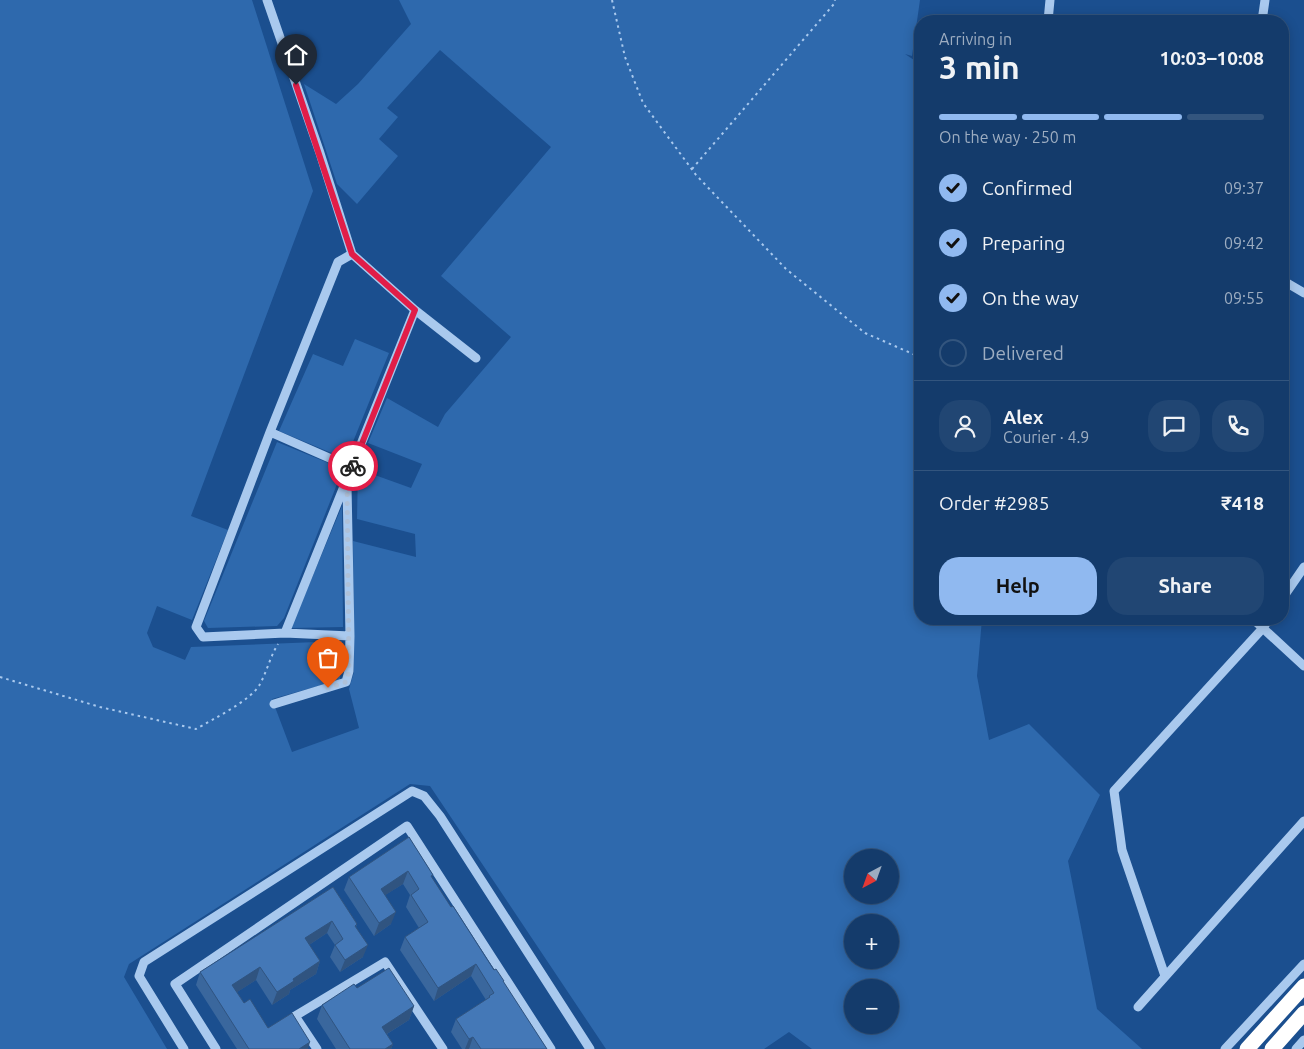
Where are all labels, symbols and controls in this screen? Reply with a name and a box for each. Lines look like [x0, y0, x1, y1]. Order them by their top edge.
text: Arriving in [939, 30, 1012, 48]
pin [275, 34, 317, 85]
icon: home [282, 41, 310, 69]
text: 10:03–10:08 [1159, 47, 1264, 69]
text: 3 min [939, 49, 1020, 85]
text: On the way · 250 m [939, 128, 1076, 146]
icon: check [939, 174, 967, 202]
text: Confirmed [982, 177, 1073, 199]
text: 09:37 [1224, 179, 1264, 197]
icon: check [939, 229, 967, 257]
text: Preparing [982, 232, 1066, 254]
text: 09:42 [1224, 234, 1264, 252]
icon: check [939, 284, 967, 312]
text: On the way [982, 287, 1079, 309]
text: 09:55 [1224, 289, 1264, 307]
text: Delivered [982, 342, 1064, 364]
button: person [939, 400, 991, 452]
button: chat [1148, 400, 1200, 452]
button: phone [1212, 400, 1264, 452]
text: Alex [1003, 406, 1043, 428]
text: Courier · 4.9 [1003, 428, 1089, 446]
courier [328, 441, 378, 491]
icon: bike [339, 452, 367, 480]
text: Order #2985 [939, 492, 1049, 514]
text: ₹418 [1221, 492, 1264, 514]
button: Help [939, 557, 1097, 615]
button: Share [1107, 557, 1264, 615]
pin [307, 637, 349, 688]
icon: bag [314, 644, 342, 672]
north arrow [844, 849, 899, 904]
map controls [844, 849, 899, 1034]
button: + [844, 914, 899, 969]
button: − [844, 979, 899, 1034]

